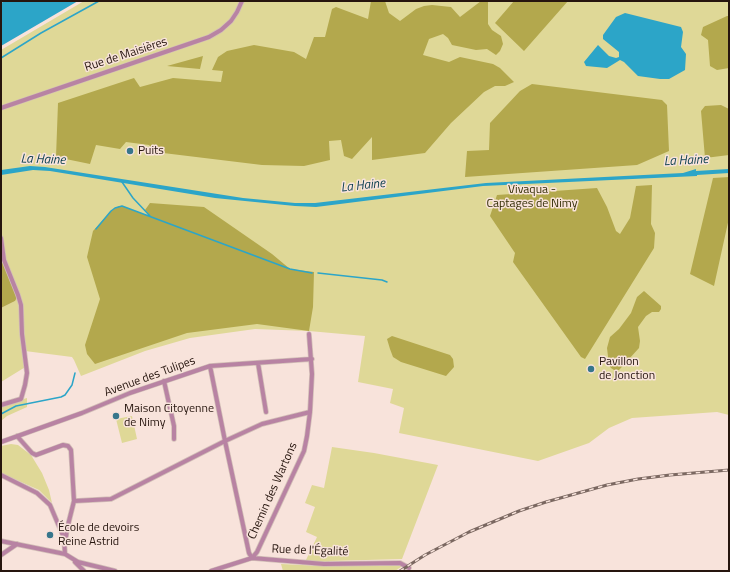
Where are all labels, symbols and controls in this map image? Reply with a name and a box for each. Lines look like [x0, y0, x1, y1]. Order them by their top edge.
street label: Rue de Maisières [83, 35, 169, 75]
place label: Puits [138, 144, 164, 158]
marker: Puits [125, 146, 135, 156]
water label: La Haine [20, 151, 66, 169]
water label: La Haine [663, 152, 709, 170]
water label: La Haine [340, 176, 386, 196]
park label: Vivaqua - Captages de Nimy [486, 183, 578, 211]
street label: Avenue des Tulipes [103, 354, 197, 400]
place label: Pavillon de Jonction [599, 355, 655, 383]
marker: Pavillon de Jonction [586, 364, 596, 374]
place label: Maison Citoyenne de Nimy [124, 402, 214, 430]
marker: Maison Citoyenne de Nimy [111, 411, 121, 421]
street label: Chemin des Wartons [245, 440, 301, 542]
place label: École de devoirs Reine Astrid [58, 521, 139, 549]
marker: École de devoirs Reine Astrid [45, 530, 55, 540]
street label: Rue de l'Égalité [271, 542, 349, 560]

